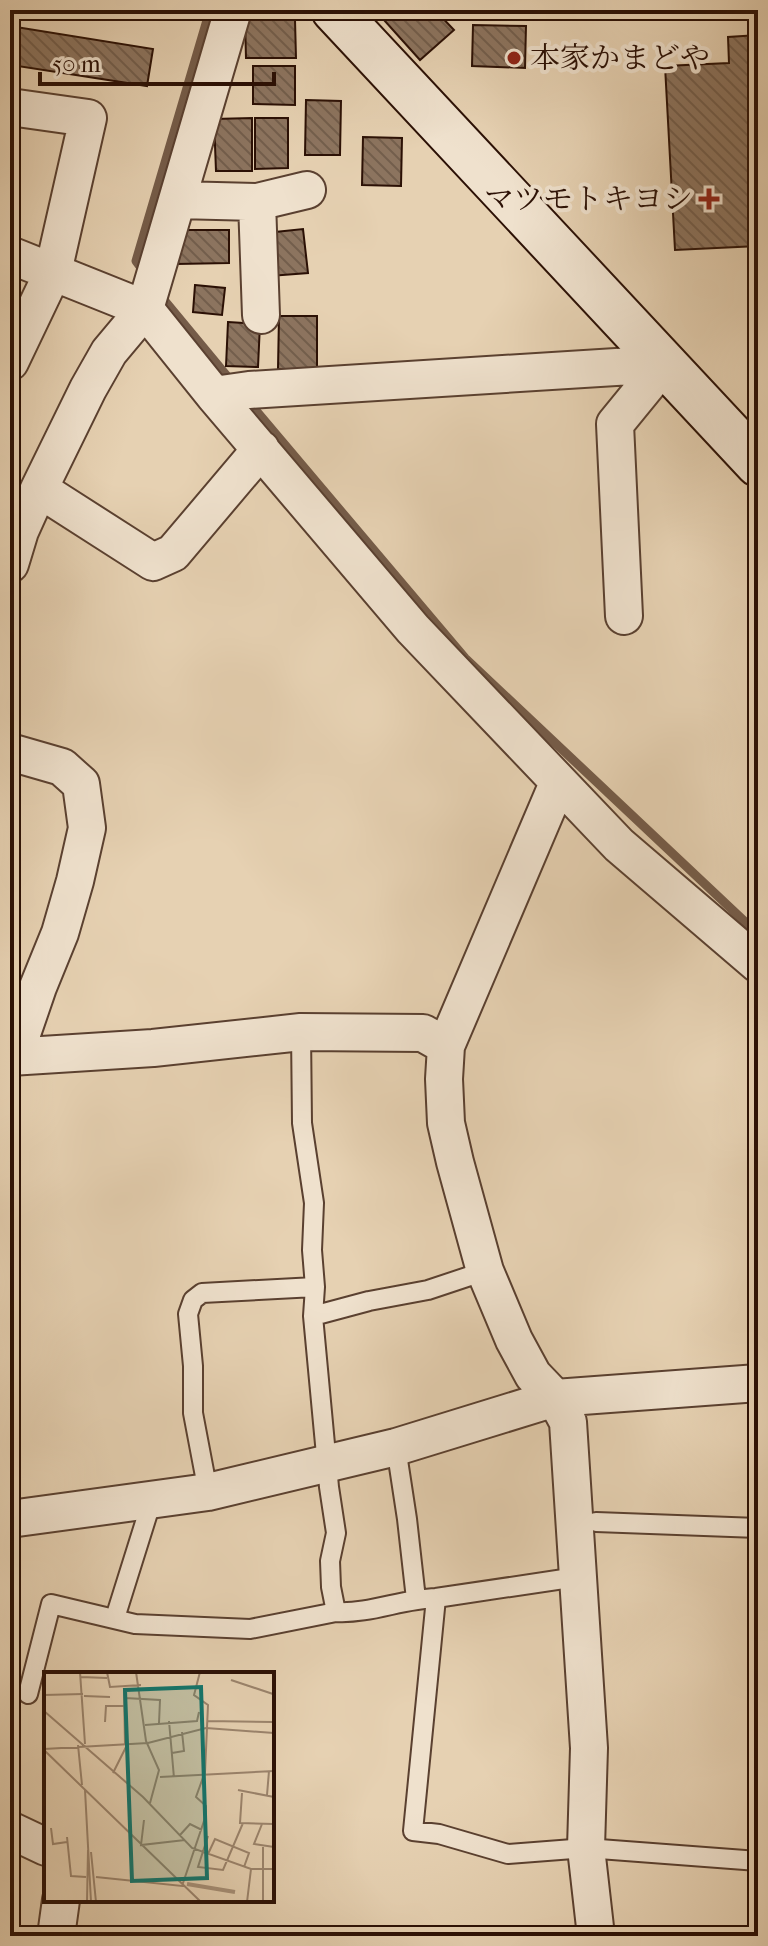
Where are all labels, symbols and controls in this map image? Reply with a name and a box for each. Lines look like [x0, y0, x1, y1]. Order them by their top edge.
scale bar [40, 36, 274, 86]
place label: 本家かまどや [530, 41, 710, 76]
marker: 本家かまどや [505, 49, 523, 67]
text: 50 m [52, 50, 101, 78]
place label: マツモトキヨシ [484, 182, 693, 217]
marker: マツモトキヨシ [700, 190, 718, 208]
inset map [44, 1672, 274, 1902]

